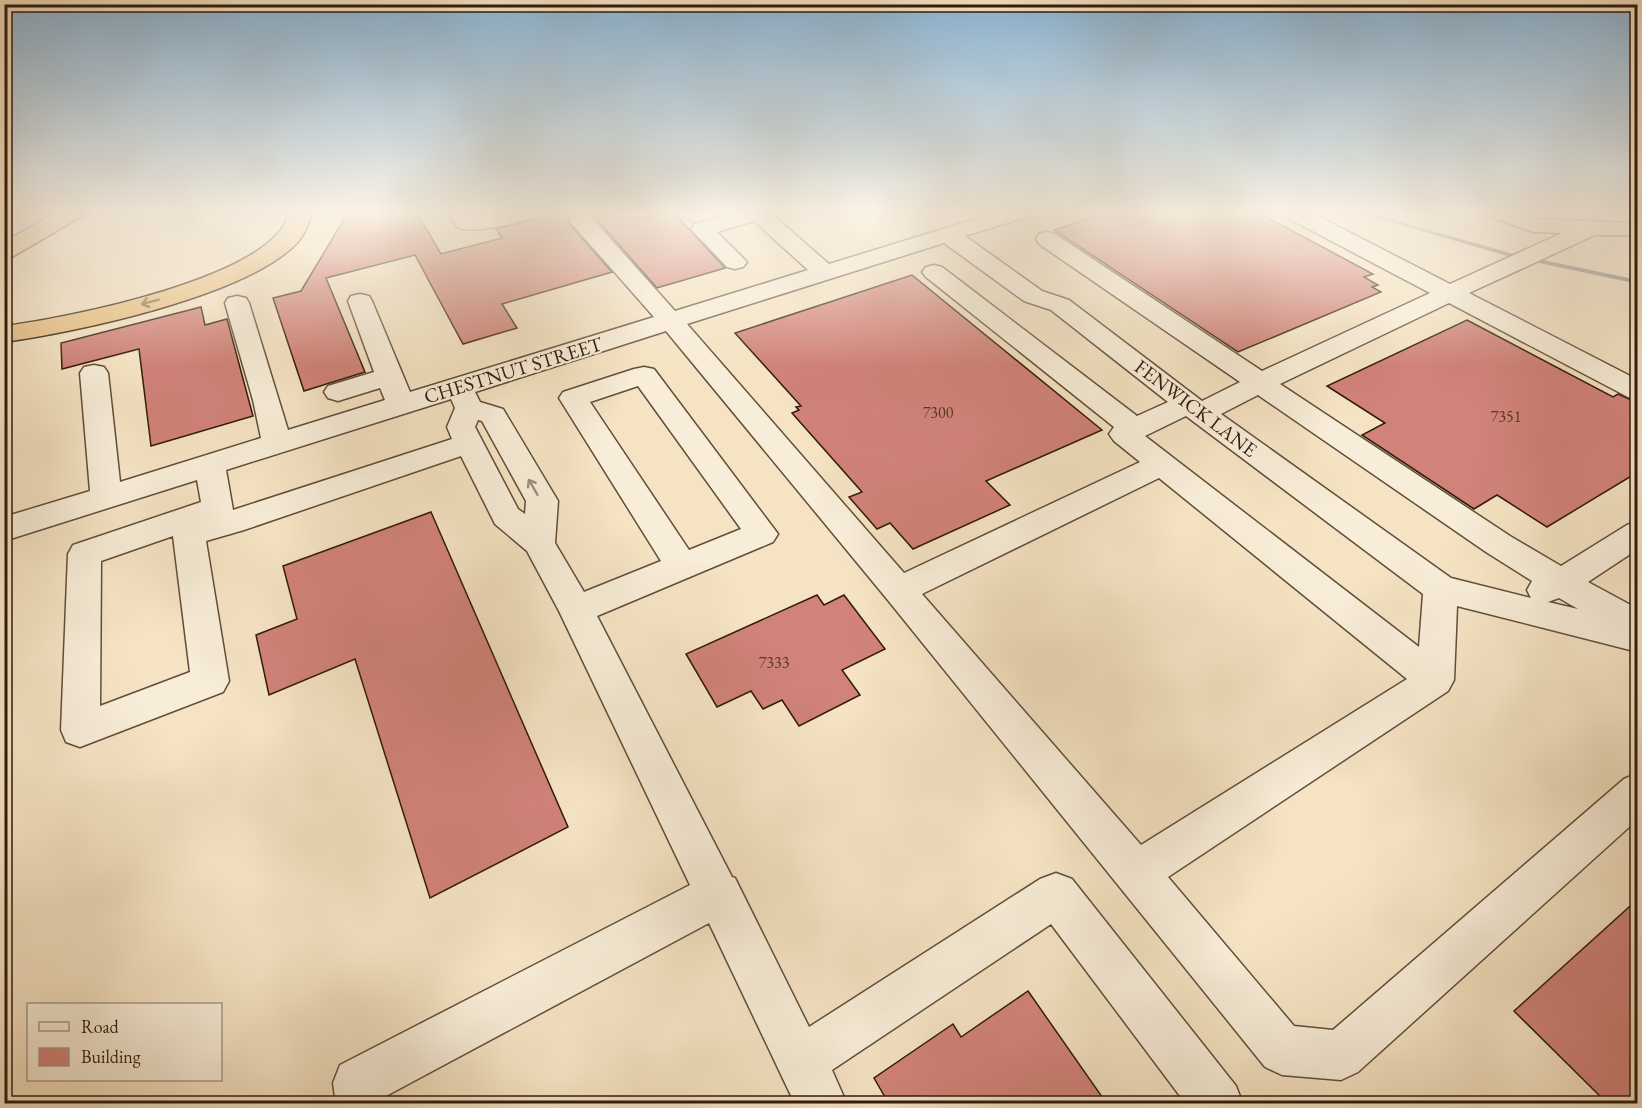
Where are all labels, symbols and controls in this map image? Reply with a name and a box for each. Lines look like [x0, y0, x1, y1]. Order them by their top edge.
one-way arrow [141, 297, 160, 308]
street label: CHESTNUT STREET [421, 330, 606, 410]
street label: FENWICK LANE [1129, 353, 1263, 463]
house number: 7300 [923, 402, 954, 423]
house number: 7351 [1491, 406, 1521, 427]
one-way arrow [527, 478, 538, 496]
house number: 7333 [759, 652, 790, 673]
legend [27, 1003, 222, 1081]
text: Road [81, 1015, 120, 1038]
text: Building [81, 1045, 141, 1068]

